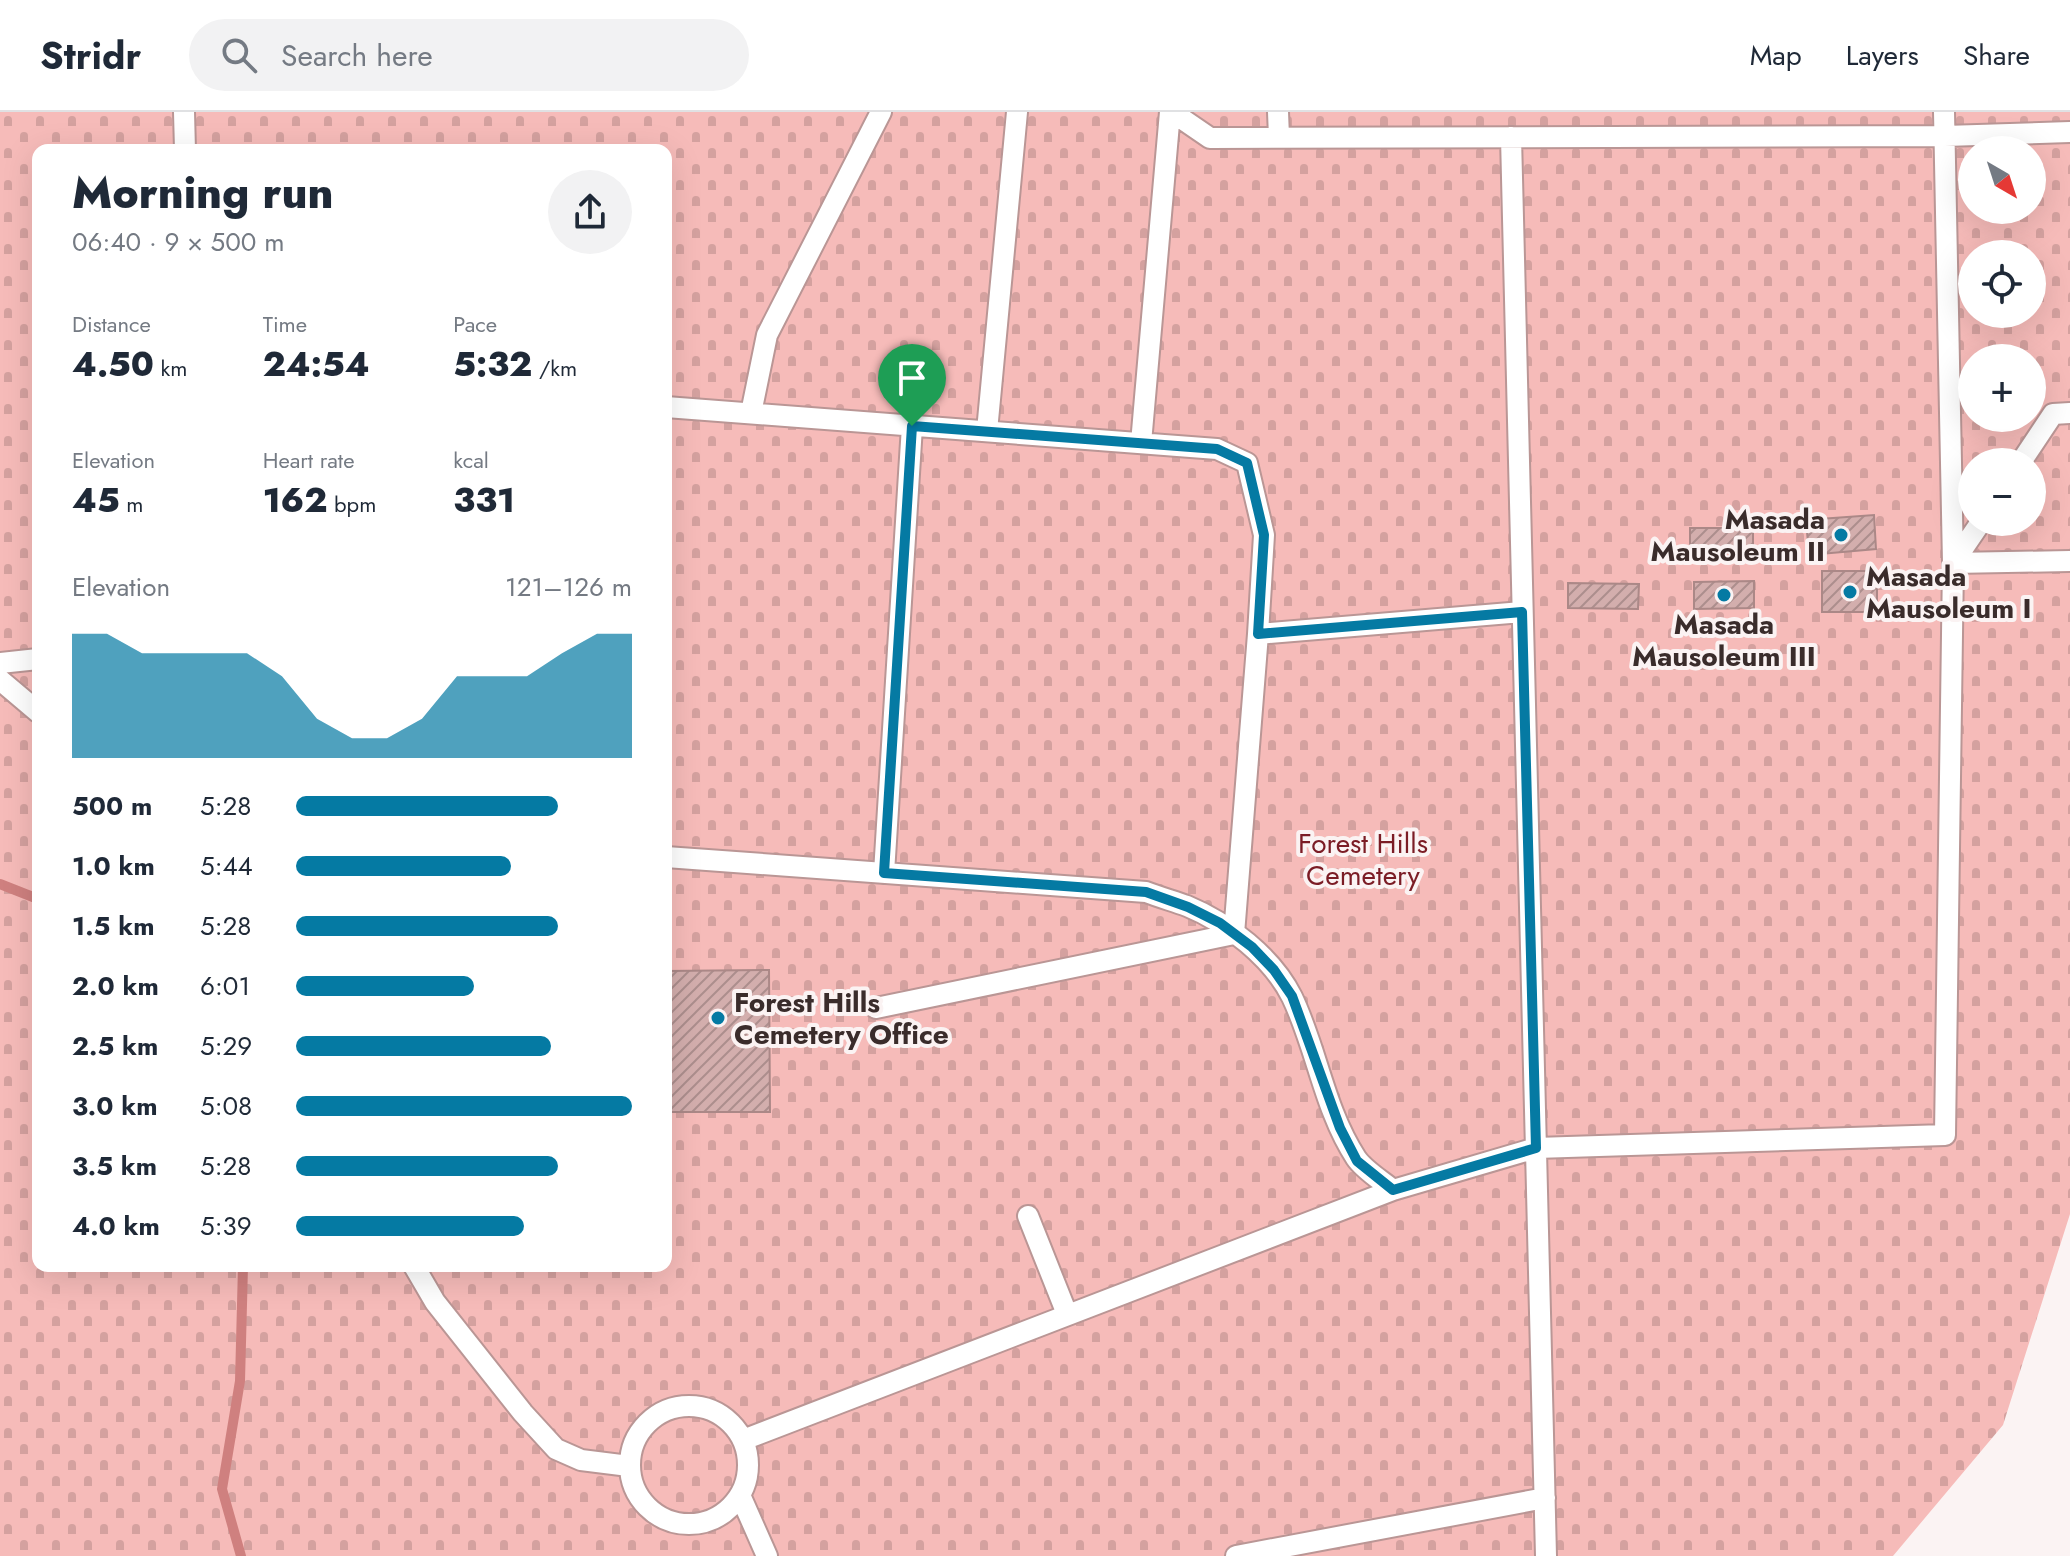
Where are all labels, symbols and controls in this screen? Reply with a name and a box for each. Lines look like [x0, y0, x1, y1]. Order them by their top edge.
search box [189, 19, 749, 91]
text: Stridr [40, 28, 141, 83]
icon: search [217, 33, 261, 77]
text: Search here [281, 34, 433, 77]
text: Map [1750, 35, 1802, 76]
text: Layers [1846, 35, 1919, 76]
text: Share [1963, 35, 2030, 76]
north arrow [1958, 136, 2046, 224]
map controls [1958, 136, 2046, 536]
text: Morning run [72, 161, 334, 225]
button: share [548, 170, 632, 254]
text: 06:40 · 9 × 500 m [72, 223, 285, 261]
button: locate [1958, 240, 2046, 328]
text: Distance [72, 308, 151, 340]
text: Time [263, 308, 307, 340]
text: Pace [453, 308, 497, 340]
text: 4.50 [72, 340, 154, 389]
text: 24:54 [263, 340, 370, 389]
text: 5:32 [453, 340, 532, 389]
pin [878, 344, 946, 426]
button: + [1958, 344, 2046, 432]
text: km [154, 352, 187, 384]
text: /km [532, 352, 577, 384]
icon: arrive [890, 356, 934, 400]
text: Elevation [72, 444, 155, 476]
text: Heart rate [263, 444, 354, 476]
text: kcal [453, 444, 489, 476]
button: − [1958, 448, 2046, 536]
text: 45 [72, 476, 120, 525]
text: 162 [263, 476, 327, 525]
text: 331 [453, 476, 515, 525]
text: m [120, 488, 143, 520]
text: bpm [327, 488, 376, 520]
place label: Masada Mausoleum II [1651, 499, 1825, 572]
marker: Masada Mausoleum II [1832, 526, 1850, 544]
place label: Masada Mausoleum I [1866, 556, 2031, 629]
text: Elevation [72, 568, 170, 606]
text: 121–126 m [505, 568, 632, 606]
marker: Masada Mausoleum I [1841, 583, 1859, 601]
marker: Masada Mausoleum III [1715, 586, 1733, 604]
place label: Masada Mausoleum III [1632, 604, 1816, 677]
text: 500 m [72, 787, 152, 825]
text: 5:28 [200, 787, 251, 825]
park label: Forest Hills Cemetery [1298, 823, 1428, 896]
text: 1.0 km [72, 847, 155, 885]
text: 5:44 [200, 847, 253, 885]
text: 1.5 km [72, 907, 155, 945]
text: 5:28 [200, 907, 251, 945]
text: 2.0 km [72, 967, 159, 1005]
text: 6:01 [200, 967, 250, 1005]
place label: Forest Hills Cemetery Office [734, 982, 949, 1055]
marker: Forest Hills Cemetery Office [709, 1009, 727, 1027]
text: 2.5 km [72, 1027, 158, 1065]
text: 5:29 [200, 1027, 252, 1065]
text: 3.0 km [72, 1087, 157, 1125]
text: 5:08 [200, 1087, 252, 1125]
text: 3.5 km [72, 1147, 157, 1185]
text: 5:28 [200, 1147, 251, 1185]
text: 4.0 km [72, 1207, 160, 1245]
text: 5:39 [200, 1207, 252, 1245]

